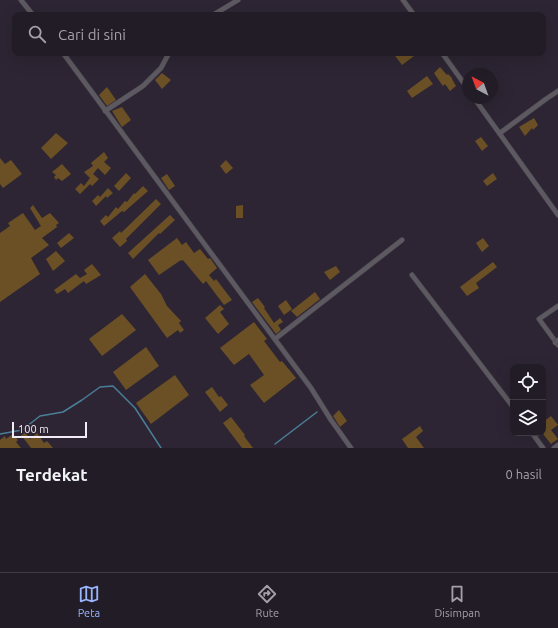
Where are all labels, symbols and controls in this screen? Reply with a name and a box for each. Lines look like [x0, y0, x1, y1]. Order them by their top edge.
search box [12, 12, 546, 56]
icon: search [26, 23, 48, 45]
text: Cari di sini [58, 26, 126, 43]
north arrow [462, 68, 498, 104]
map controls [510, 364, 546, 436]
button: locate [510, 364, 546, 400]
button: layers [510, 400, 546, 436]
scale bar [12, 420, 87, 439]
text: 100 m [18, 423, 49, 435]
text: Terdekat [16, 465, 88, 484]
text: 0 hasil [505, 467, 542, 481]
tab: Peta [78, 583, 100, 619]
tab: Rute [256, 583, 279, 619]
tab: Disimpan [435, 583, 480, 619]

